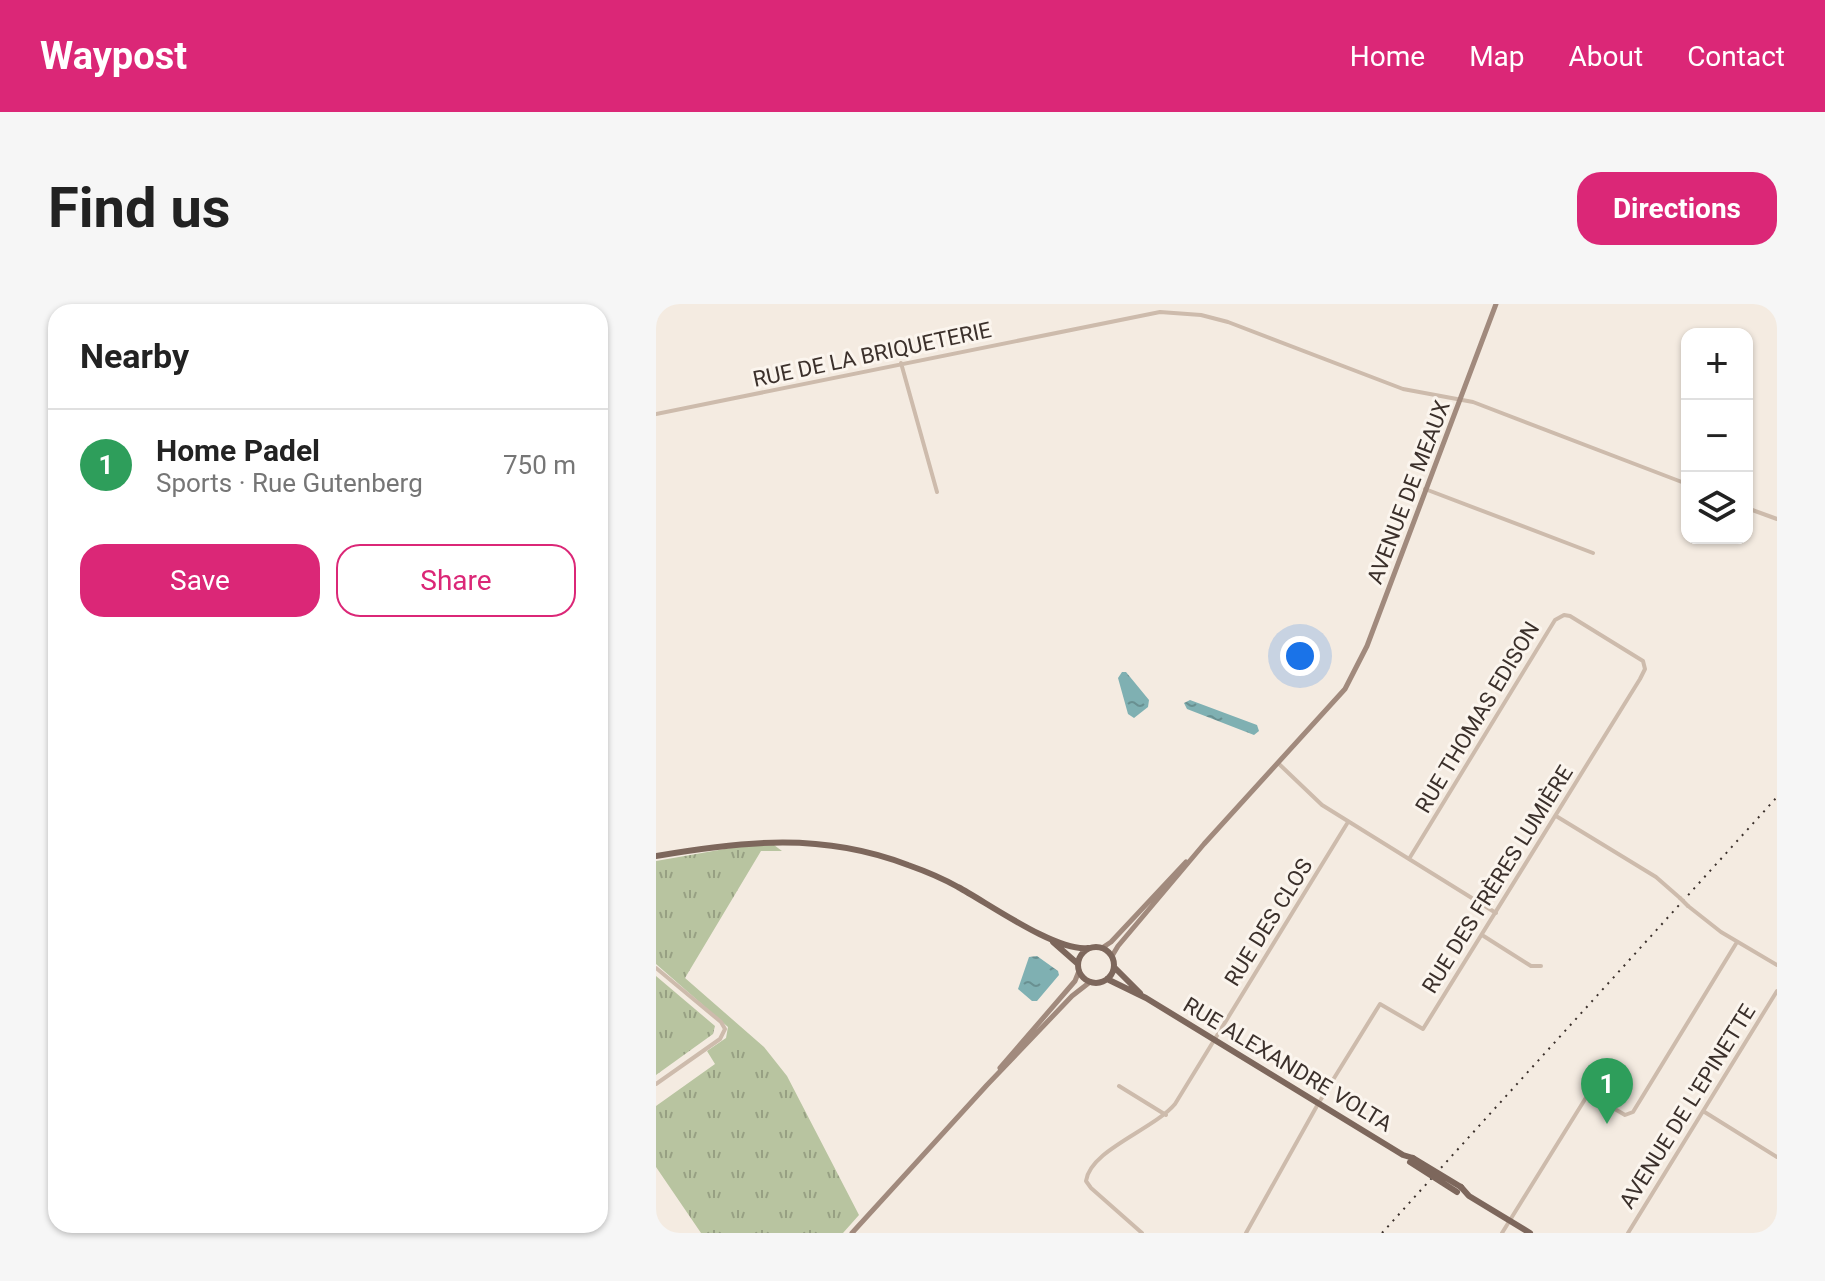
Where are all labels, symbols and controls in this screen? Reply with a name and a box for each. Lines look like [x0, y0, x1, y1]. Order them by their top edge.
text: Waypost [40, 34, 187, 78]
text: Home [1350, 40, 1425, 73]
text: Map [1469, 40, 1525, 73]
text: About [1569, 40, 1643, 73]
text: Contact [1687, 40, 1785, 73]
button: Directions [1577, 172, 1777, 245]
text: Find us [48, 175, 231, 241]
street label: RUE DE LA BRIQUETERIE [751, 317, 994, 392]
map controls [1681, 328, 1753, 544]
button: + [1681, 328, 1753, 400]
text: Nearby [80, 336, 189, 376]
street label: AVENUE DE MEAUX [1362, 397, 1455, 587]
button: − [1681, 400, 1753, 472]
text: Home Padel [156, 433, 320, 468]
text: 1 [99, 450, 113, 480]
text: 750 m [503, 450, 576, 480]
text: Sports · Rue Gutenberg [156, 468, 423, 498]
button: layers [1681, 472, 1753, 544]
button: Save [80, 544, 320, 617]
button: Share [336, 544, 576, 617]
street label: RUE THOMAS EDISON [1410, 617, 1544, 817]
your location [1280, 636, 1320, 676]
street label: RUE DES FRÈRES LUMIÈRE [1417, 761, 1578, 998]
street label: RUE DES CLOS [1219, 854, 1317, 990]
street label: RUE ALEXANDRE VOLTA [1179, 992, 1397, 1137]
street label: AVENUE DE L'EPINETTE [1614, 1000, 1760, 1213]
pin: 1 [1581, 1058, 1633, 1124]

